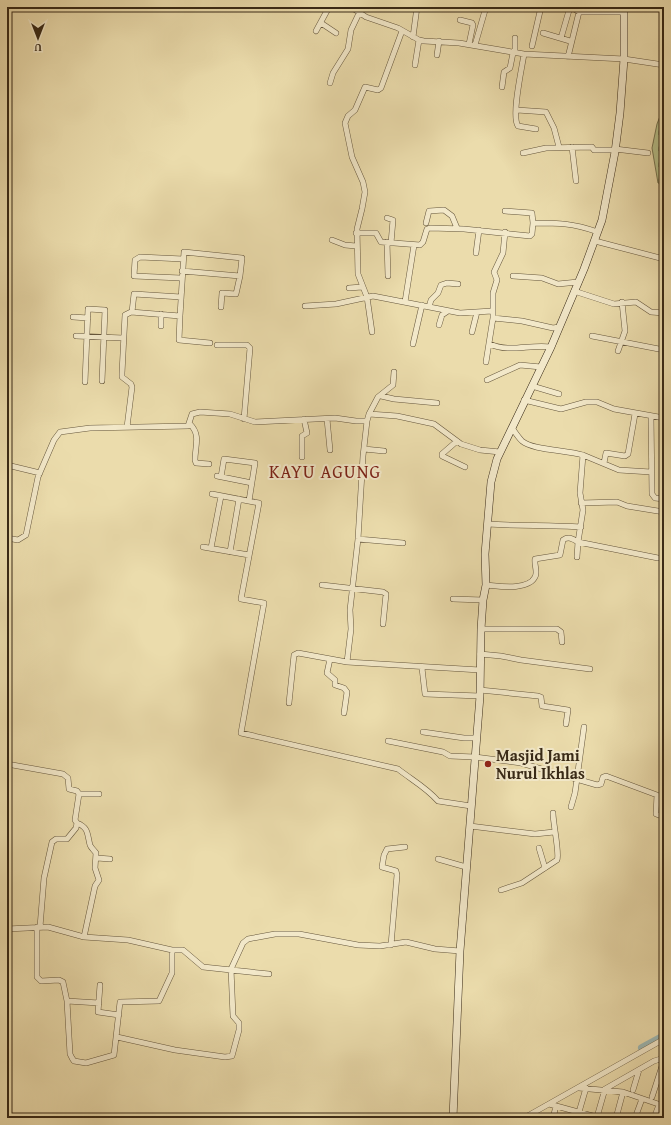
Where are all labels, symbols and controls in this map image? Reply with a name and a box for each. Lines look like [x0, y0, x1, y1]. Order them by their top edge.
north arrow [18, 18, 58, 58]
text: U [34, 40, 42, 56]
district label: KAYU AGUNG [269, 458, 381, 485]
place label: Masjid Jami Nurul Ikhlas [496, 743, 585, 785]
marker: Masjid Jami Nurul Ikhlas [483, 759, 493, 769]

